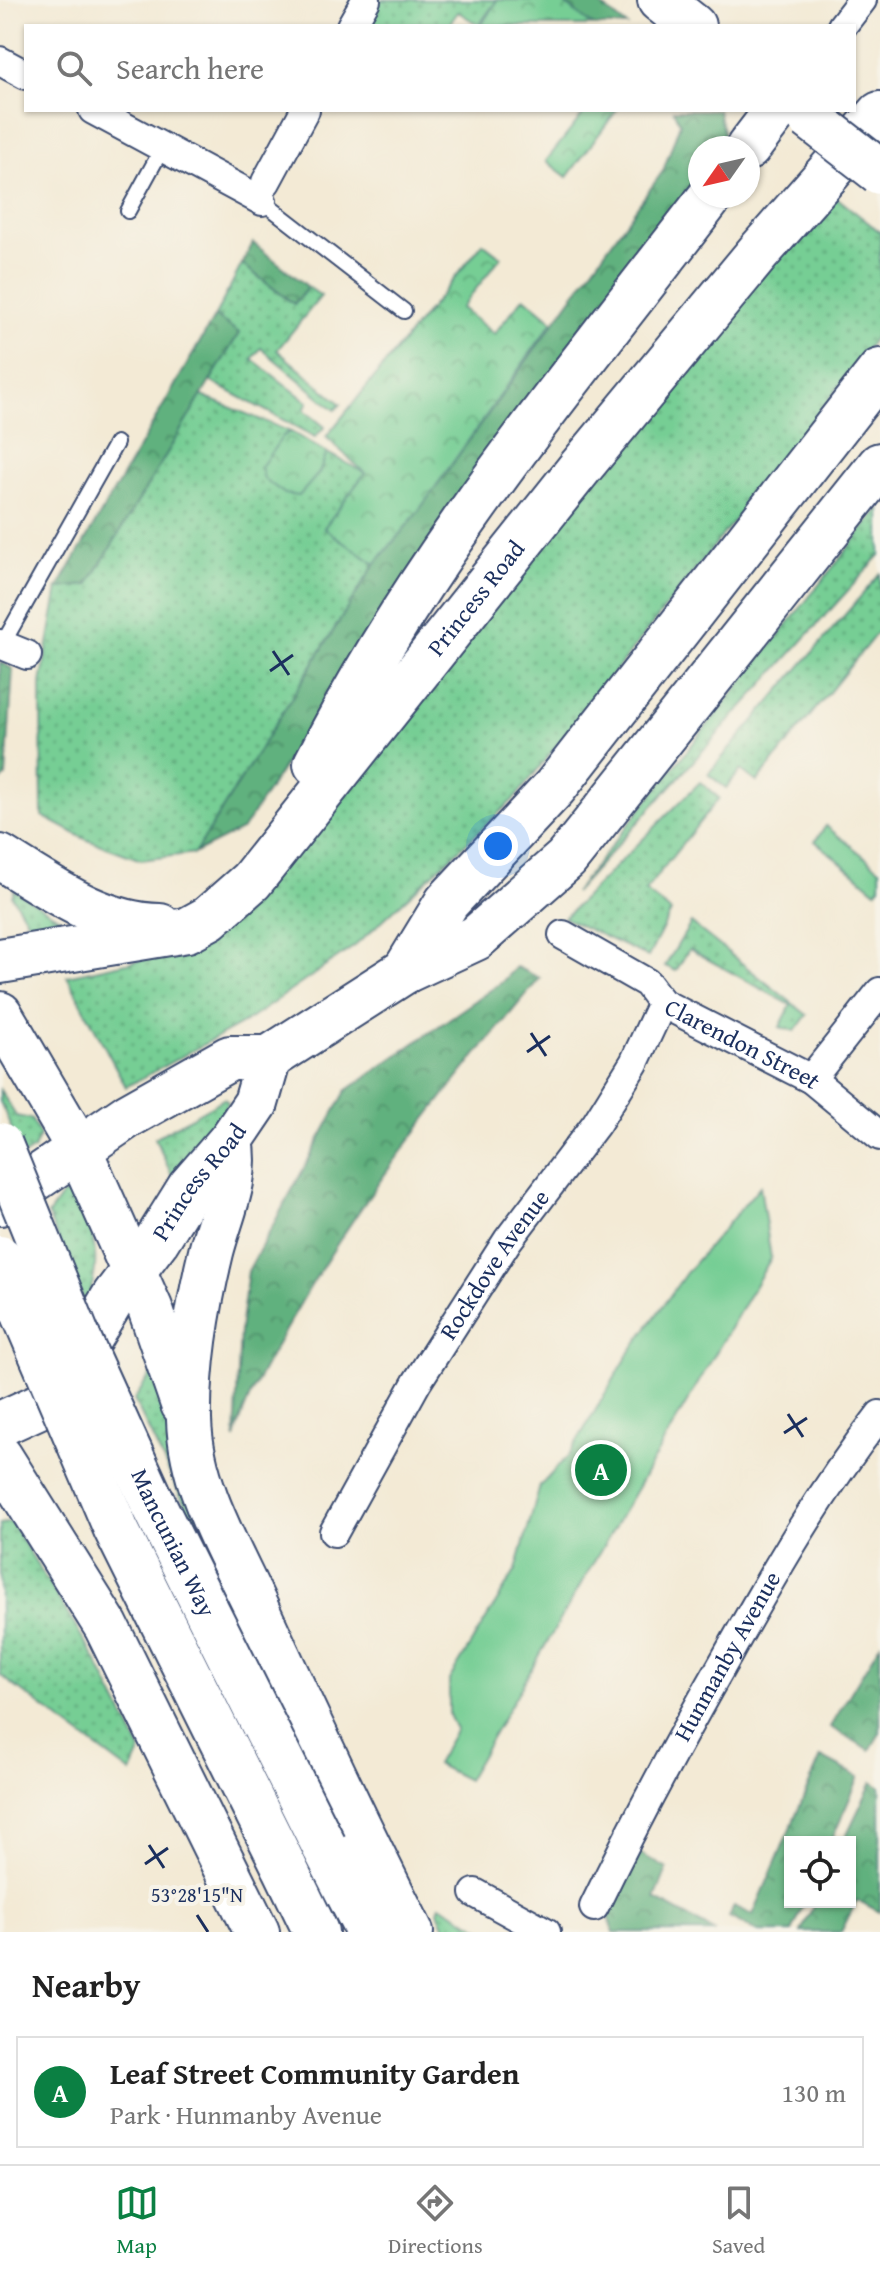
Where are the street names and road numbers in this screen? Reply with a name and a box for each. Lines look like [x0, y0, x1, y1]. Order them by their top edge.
street label: Princess Road [419, 532, 533, 663]
street label: Clarendon Street [659, 989, 829, 1098]
street label: Princess Road [143, 1116, 255, 1247]
street label: Rockdove Avenue [431, 1182, 557, 1346]
street label: Mancunian Way [122, 1463, 225, 1623]
street label: Hunmanby Avenue [665, 1564, 789, 1747]

